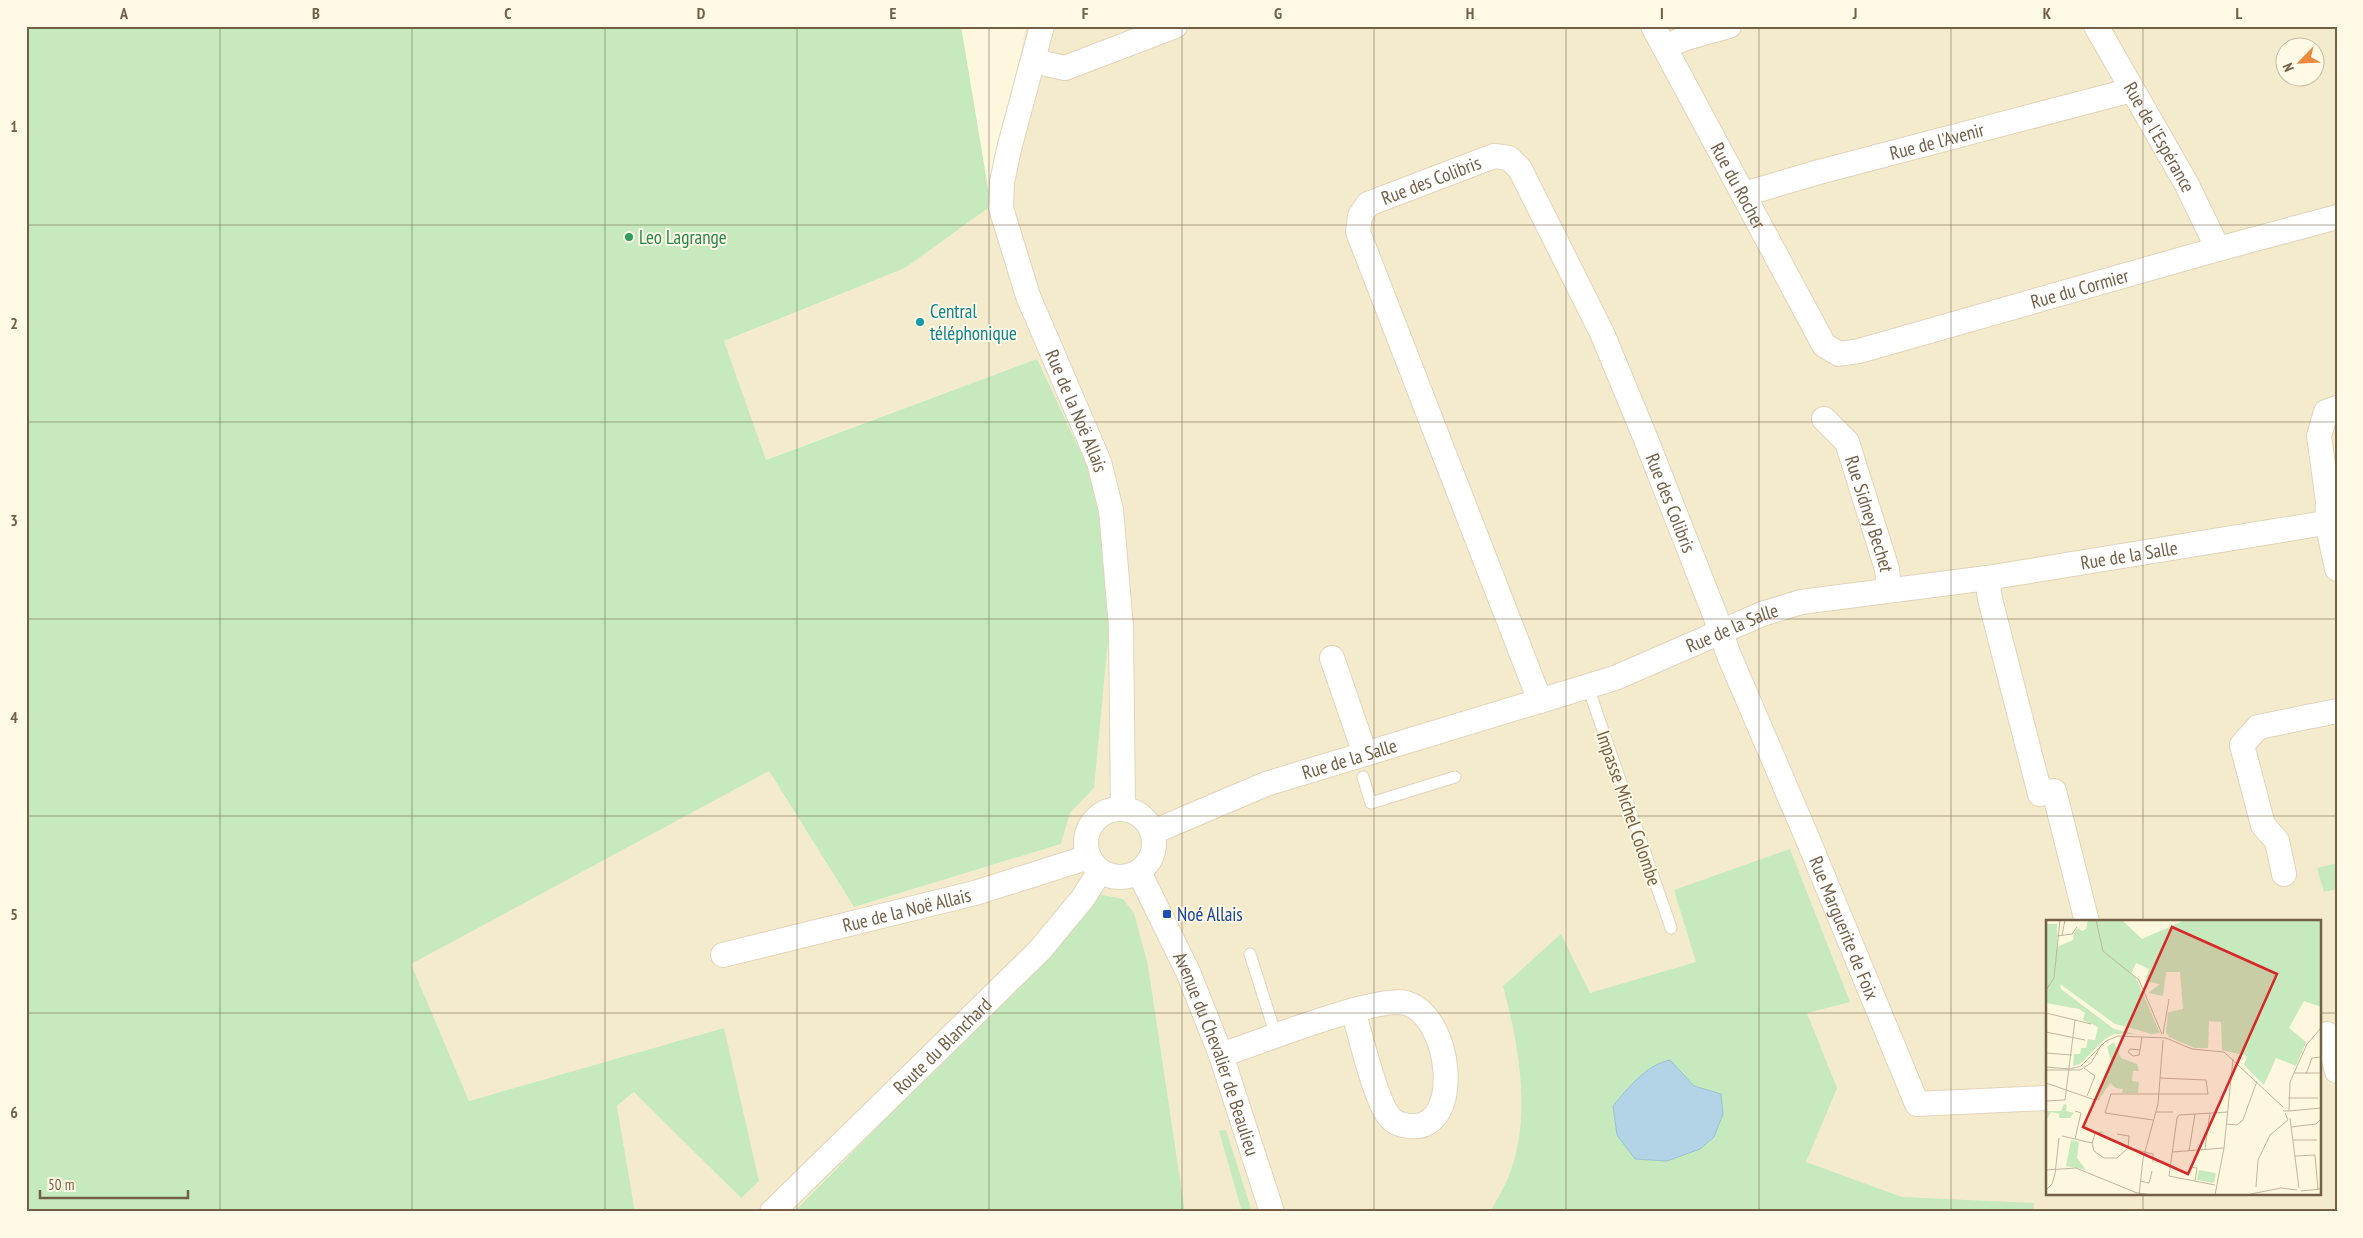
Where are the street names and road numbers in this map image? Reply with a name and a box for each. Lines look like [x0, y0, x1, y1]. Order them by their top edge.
street label: Rue de l'Espérance [2119, 78, 2201, 196]
street label: Rue de l'Avenir [1887, 117, 1987, 165]
street label: Rue du Rocher [1706, 138, 1772, 234]
street label: Rue des Colibris [1378, 150, 1484, 210]
street label: Rue du Cormier [2028, 263, 2132, 314]
street label: Rue de la Noë Allais [1040, 346, 1113, 475]
street label: Rue des Colibris [1641, 450, 1701, 556]
street label: Rue Sidney Bechet [1840, 453, 1899, 574]
street label: Rue de la Salle [2079, 535, 2179, 575]
street label: Rue de la Salle [1682, 598, 1781, 658]
street label: Impasse Michel Colombe [1591, 727, 1667, 889]
street label: Rue de la Salle [1299, 733, 1400, 784]
street label: Rue Marguerite de Foix [1804, 853, 1885, 1003]
street label: Rue de la Noë Allais [840, 883, 973, 937]
street label: Avenue du Chevalier de Beaulieu [1168, 948, 1265, 1159]
street label: Route du Blanchard [888, 992, 996, 1099]

